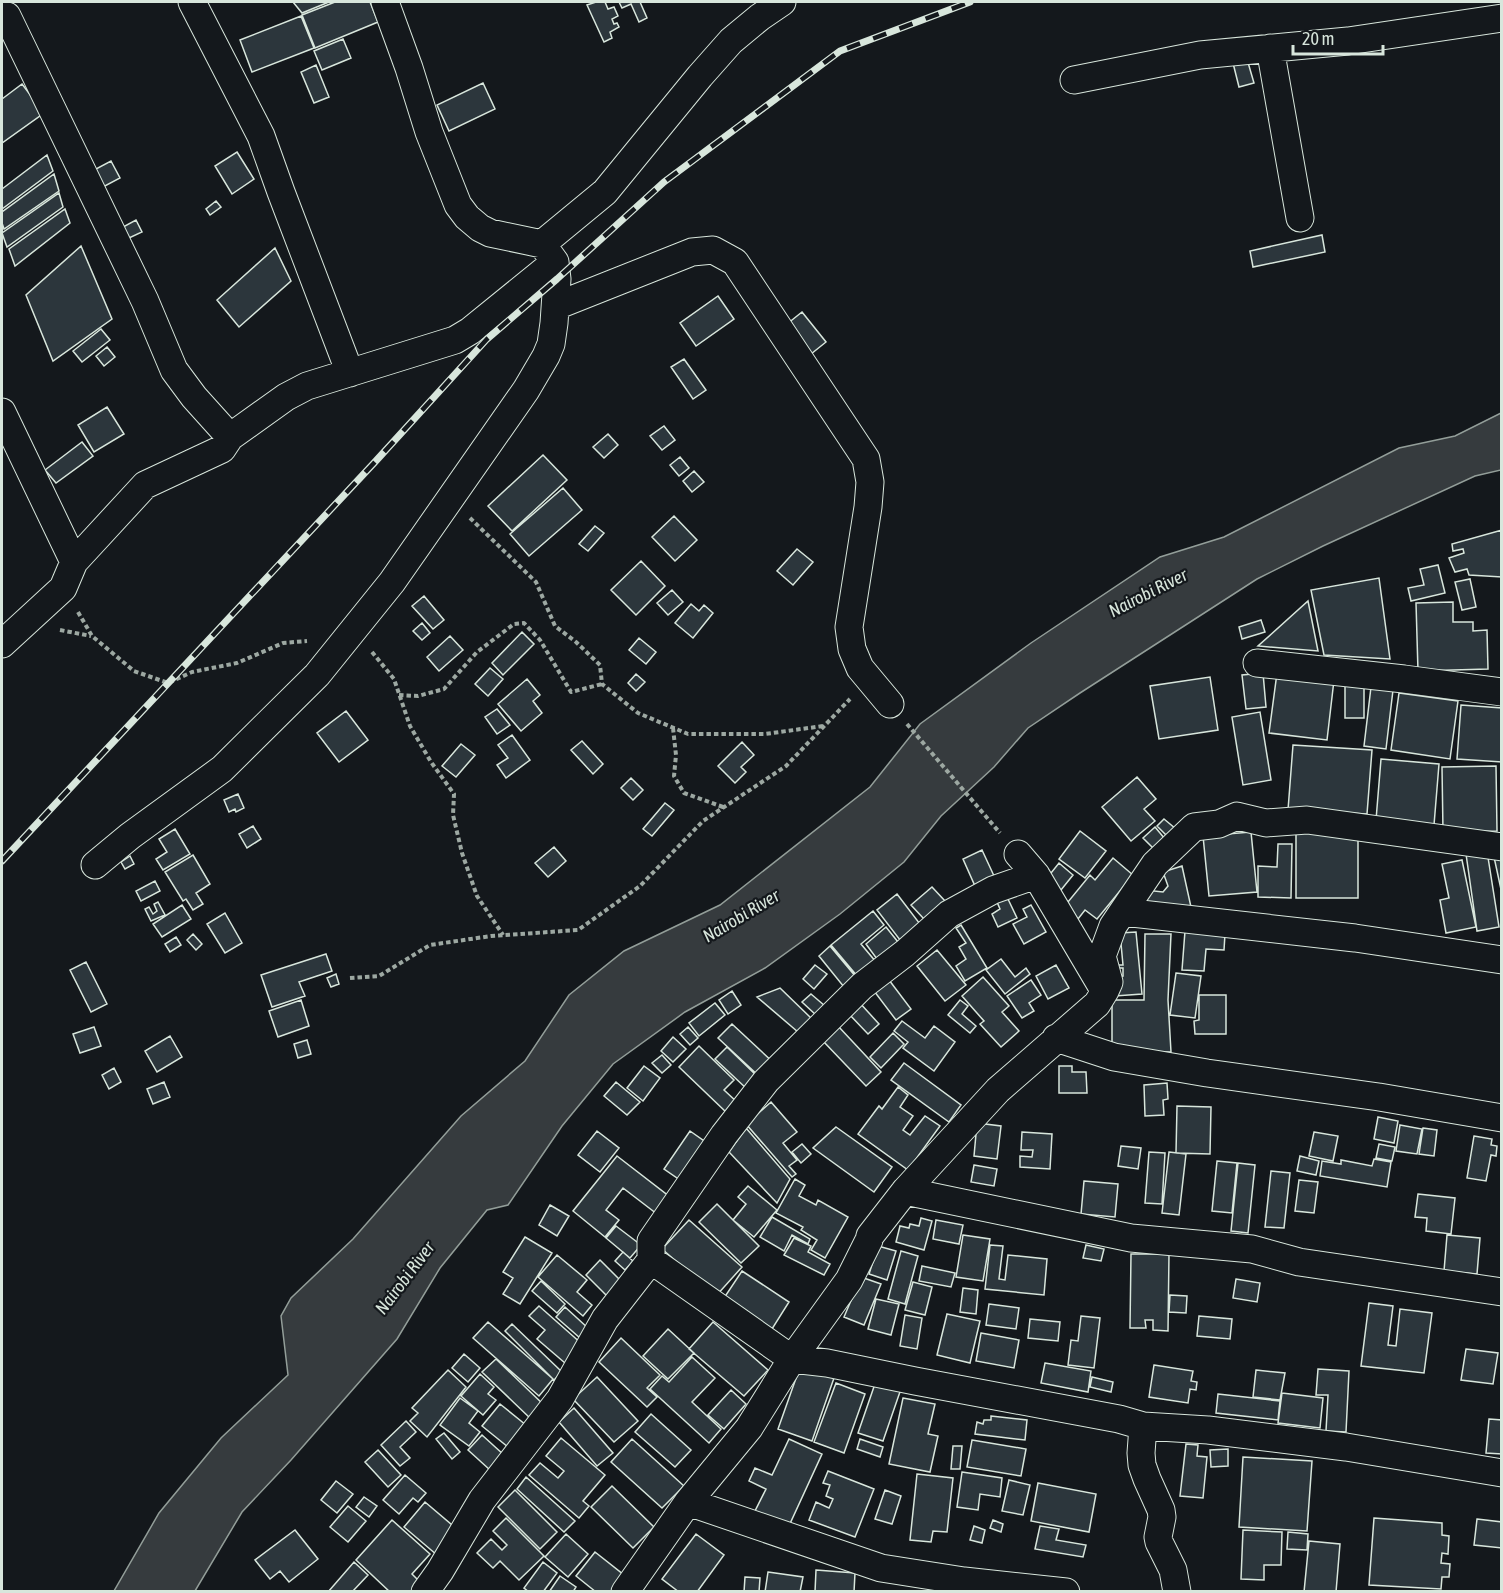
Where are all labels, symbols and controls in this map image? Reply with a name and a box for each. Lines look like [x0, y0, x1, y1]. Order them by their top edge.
scale bar [1293, 18, 1383, 56]
text: 20 m [1302, 28, 1334, 49]
water label: Nairobi River [1105, 564, 1191, 621]
water label: Nairobi River [699, 884, 783, 947]
water label: Nairobi River [371, 1237, 439, 1318]

